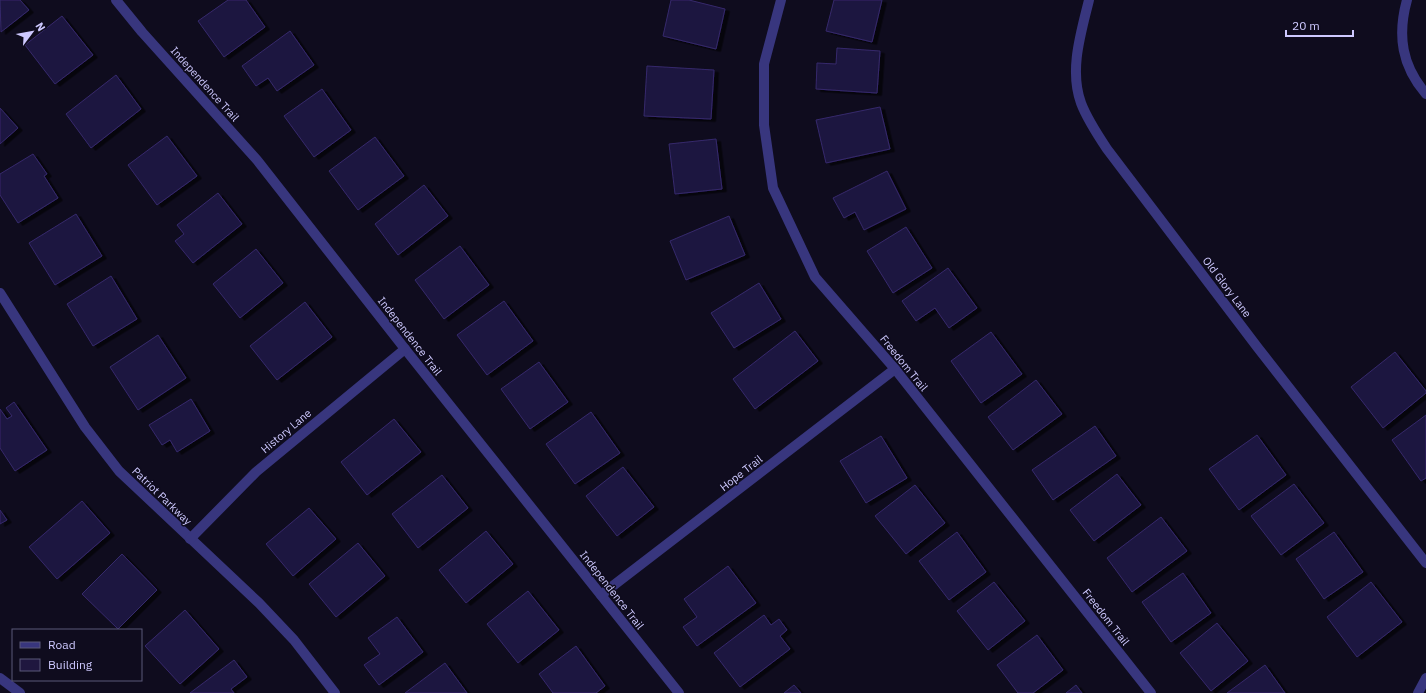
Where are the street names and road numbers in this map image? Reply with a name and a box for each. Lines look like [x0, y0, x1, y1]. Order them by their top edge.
street label: Independence Trail [168, 44, 242, 124]
street label: Old Glory Lane [1200, 254, 1254, 320]
street label: Independence Trail [375, 294, 445, 378]
street label: Freedom Trail [877, 332, 931, 394]
street label: History Lane [258, 406, 314, 456]
street label: Hope Trail [717, 452, 765, 494]
street label: Patriot Parkway [129, 464, 195, 528]
street label: Independence Trail [577, 548, 647, 632]
street label: Freedom Trail [1080, 586, 1132, 648]

